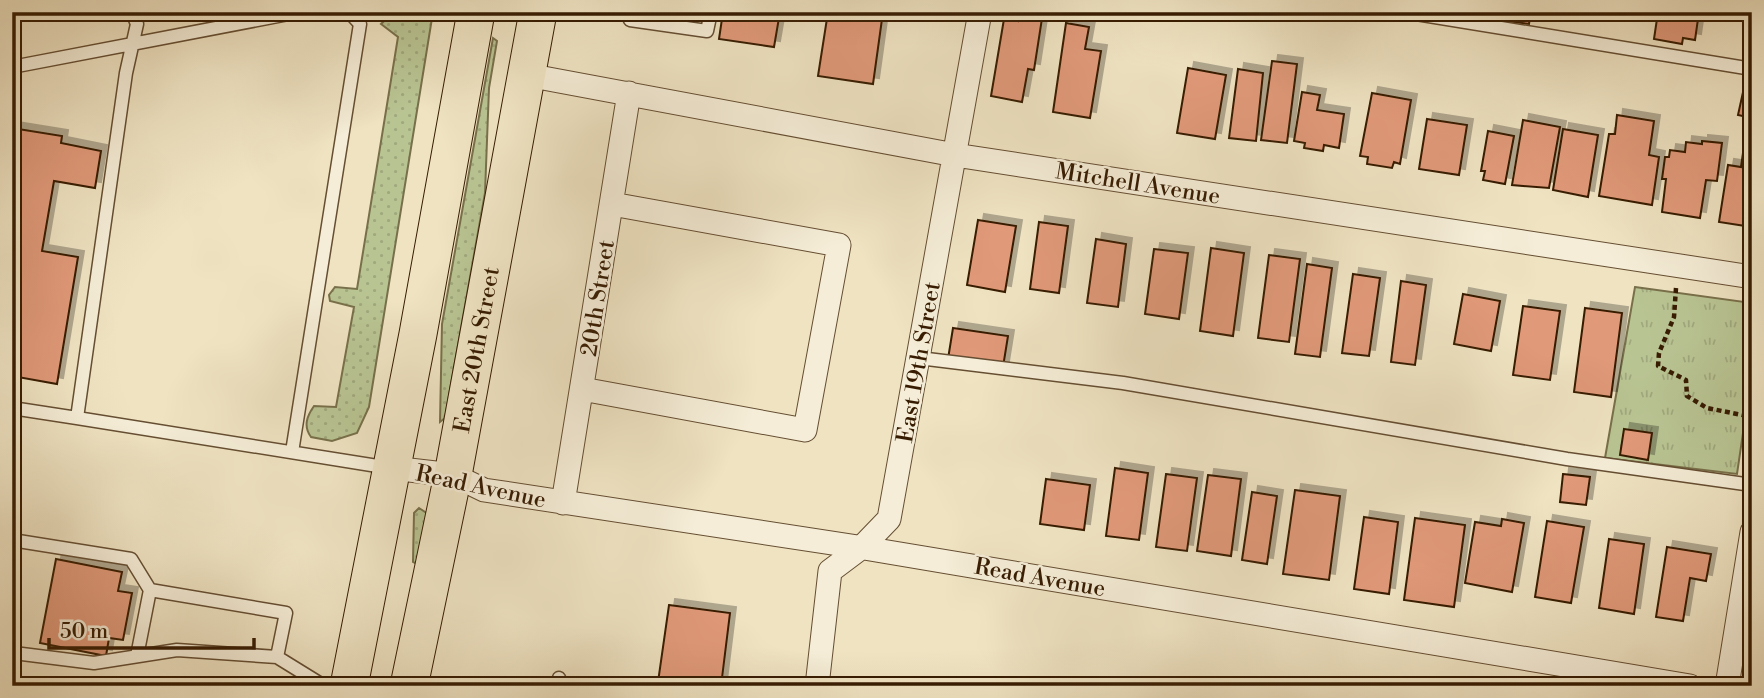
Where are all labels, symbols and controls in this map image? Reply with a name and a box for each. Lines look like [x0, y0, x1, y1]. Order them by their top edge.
street label: Mitchell Avenue [1053, 157, 1222, 211]
street label: 20th Street [575, 238, 621, 358]
street label: East 20th Street [448, 264, 506, 435]
street label: East 19th Street [891, 279, 947, 445]
street label: Read Avenue [413, 460, 549, 514]
street label: Read Avenue [972, 553, 1108, 603]
scale bar [49, 607, 254, 651]
text: 50 m [60, 619, 108, 645]

